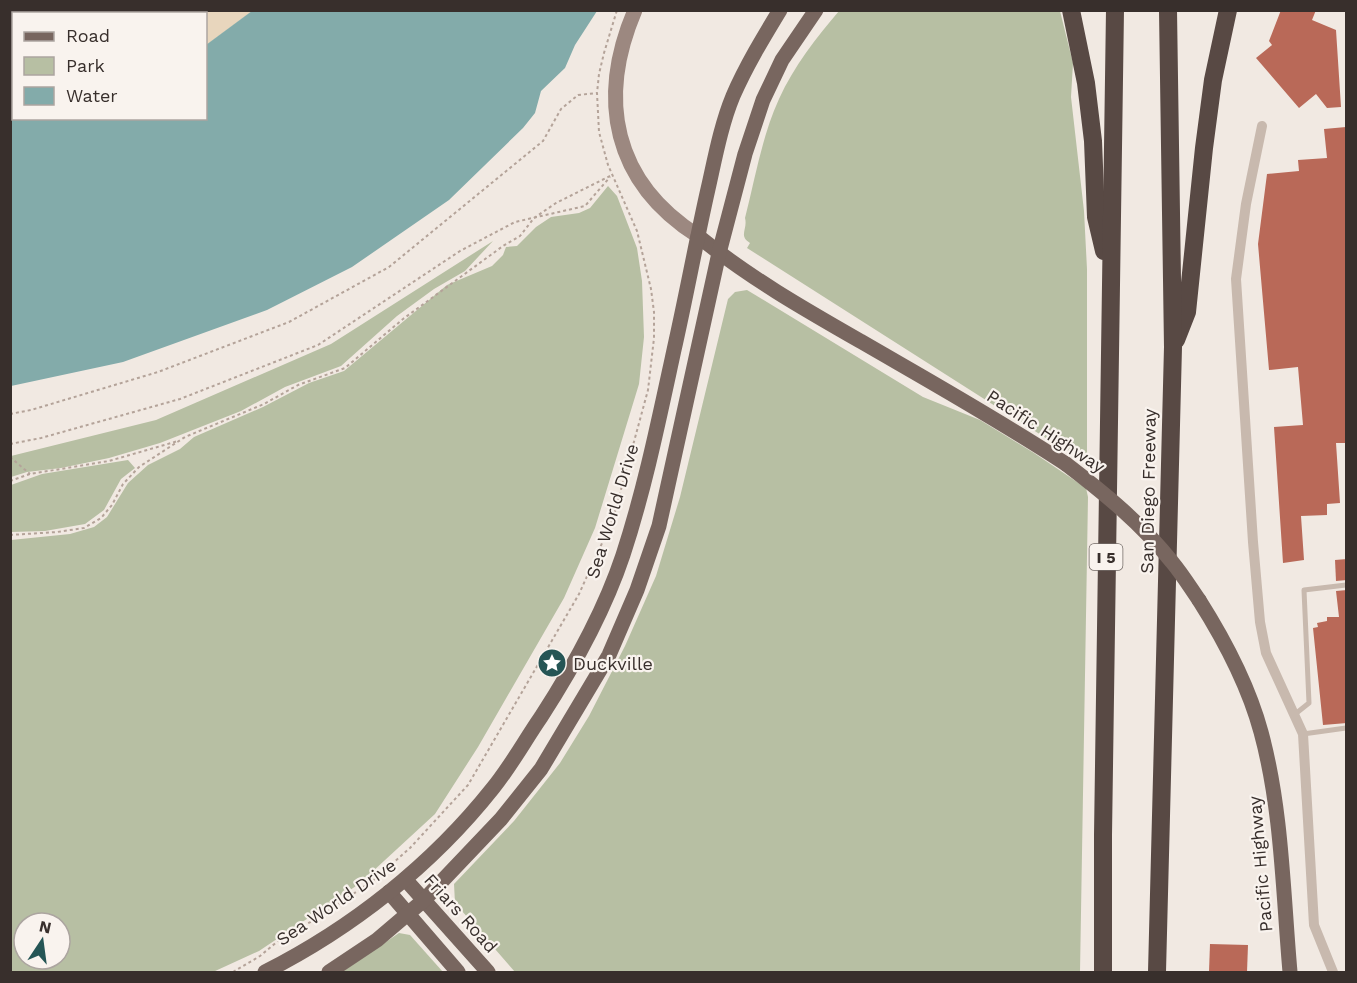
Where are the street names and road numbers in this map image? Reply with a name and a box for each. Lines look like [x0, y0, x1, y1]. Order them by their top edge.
street label: Pacific Highway [983, 385, 1110, 477]
street label: San Diego Freeway [1136, 408, 1160, 574]
street label: Sea World Drive [582, 441, 642, 581]
road number: I 5 [1090, 544, 1122, 570]
street label: Pacific Highway [1244, 794, 1276, 933]
street label: Sea World Drive [272, 854, 400, 950]
street label: Friars Road [420, 869, 502, 957]

